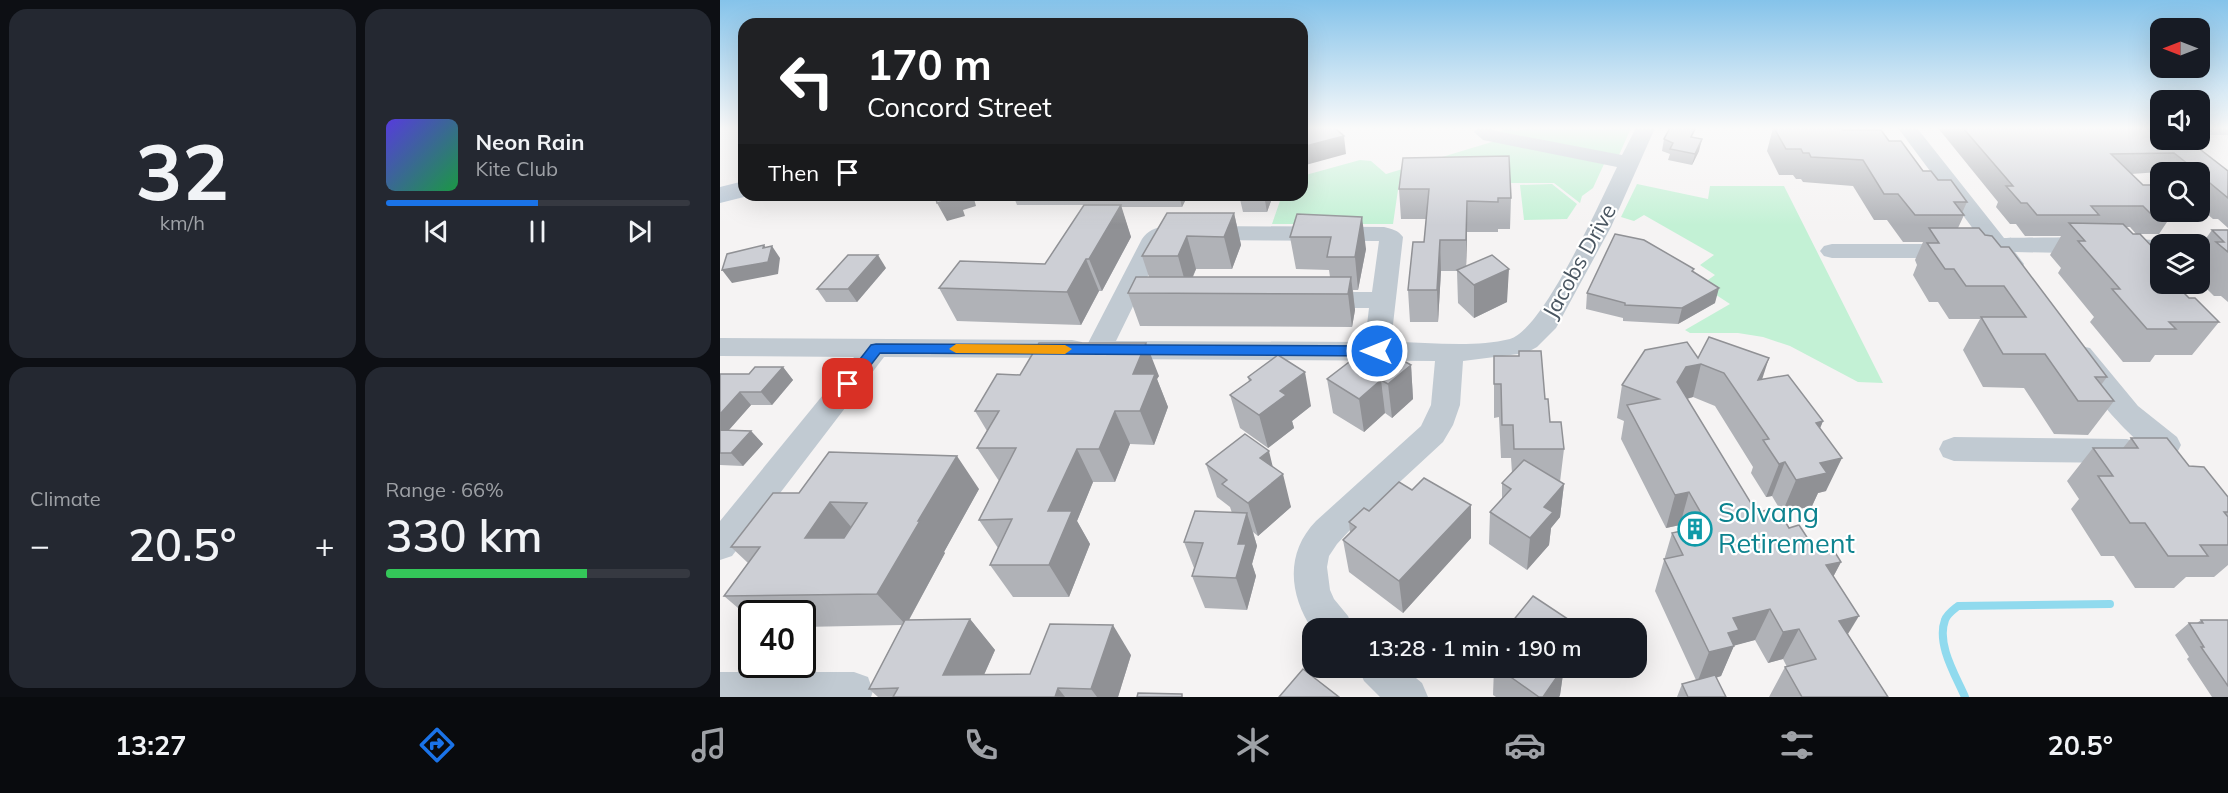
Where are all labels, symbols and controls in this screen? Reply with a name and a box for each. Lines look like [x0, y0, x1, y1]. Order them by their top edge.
north arrow [2150, 18, 2210, 78]
map controls [2150, 18, 2210, 294]
text: 170 m [867, 38, 992, 91]
icon: left [768, 42, 846, 120]
text: Concord Street [867, 90, 1052, 124]
button: sound [2150, 90, 2210, 150]
text: 32 [135, 122, 229, 220]
text: Neon Rain [476, 128, 584, 156]
text: Kite Club [476, 156, 558, 181]
icon: arrive [831, 156, 864, 189]
text: Then [768, 159, 819, 187]
button: search [2150, 162, 2210, 222]
street label: Jacobs Drive [1536, 199, 1622, 323]
text: km/h [160, 210, 205, 235]
icon: previous [420, 215, 453, 248]
icon: pause [521, 215, 554, 248]
icon: next [623, 215, 656, 248]
button: layers [2150, 234, 2210, 294]
position arrow [1345, 319, 1409, 383]
pin [822, 358, 873, 409]
icon: arrive [831, 367, 864, 400]
text: Range · 66% [386, 477, 504, 502]
text: Climate [30, 486, 101, 511]
place label: Solvang Retirement [1718, 495, 1855, 560]
text: 330 km [386, 507, 542, 563]
building icon: Solvang Retirement [1677, 511, 1713, 547]
text: 20.5° [128, 516, 237, 572]
text: − [30, 524, 50, 565]
text: + [315, 524, 334, 565]
speed limit sign: 40 [738, 600, 816, 678]
text: 13:28 · 1 min · 190 m [1367, 634, 1582, 662]
icon: directions [416, 724, 458, 766]
icon: music [688, 724, 730, 766]
icon: phone [960, 724, 1002, 766]
icon: climate [1232, 724, 1274, 766]
icon: car [1504, 724, 1546, 766]
icon: filters [1776, 724, 1818, 766]
text: 13:27 [115, 728, 186, 762]
text: 20.5° [2047, 728, 2113, 762]

